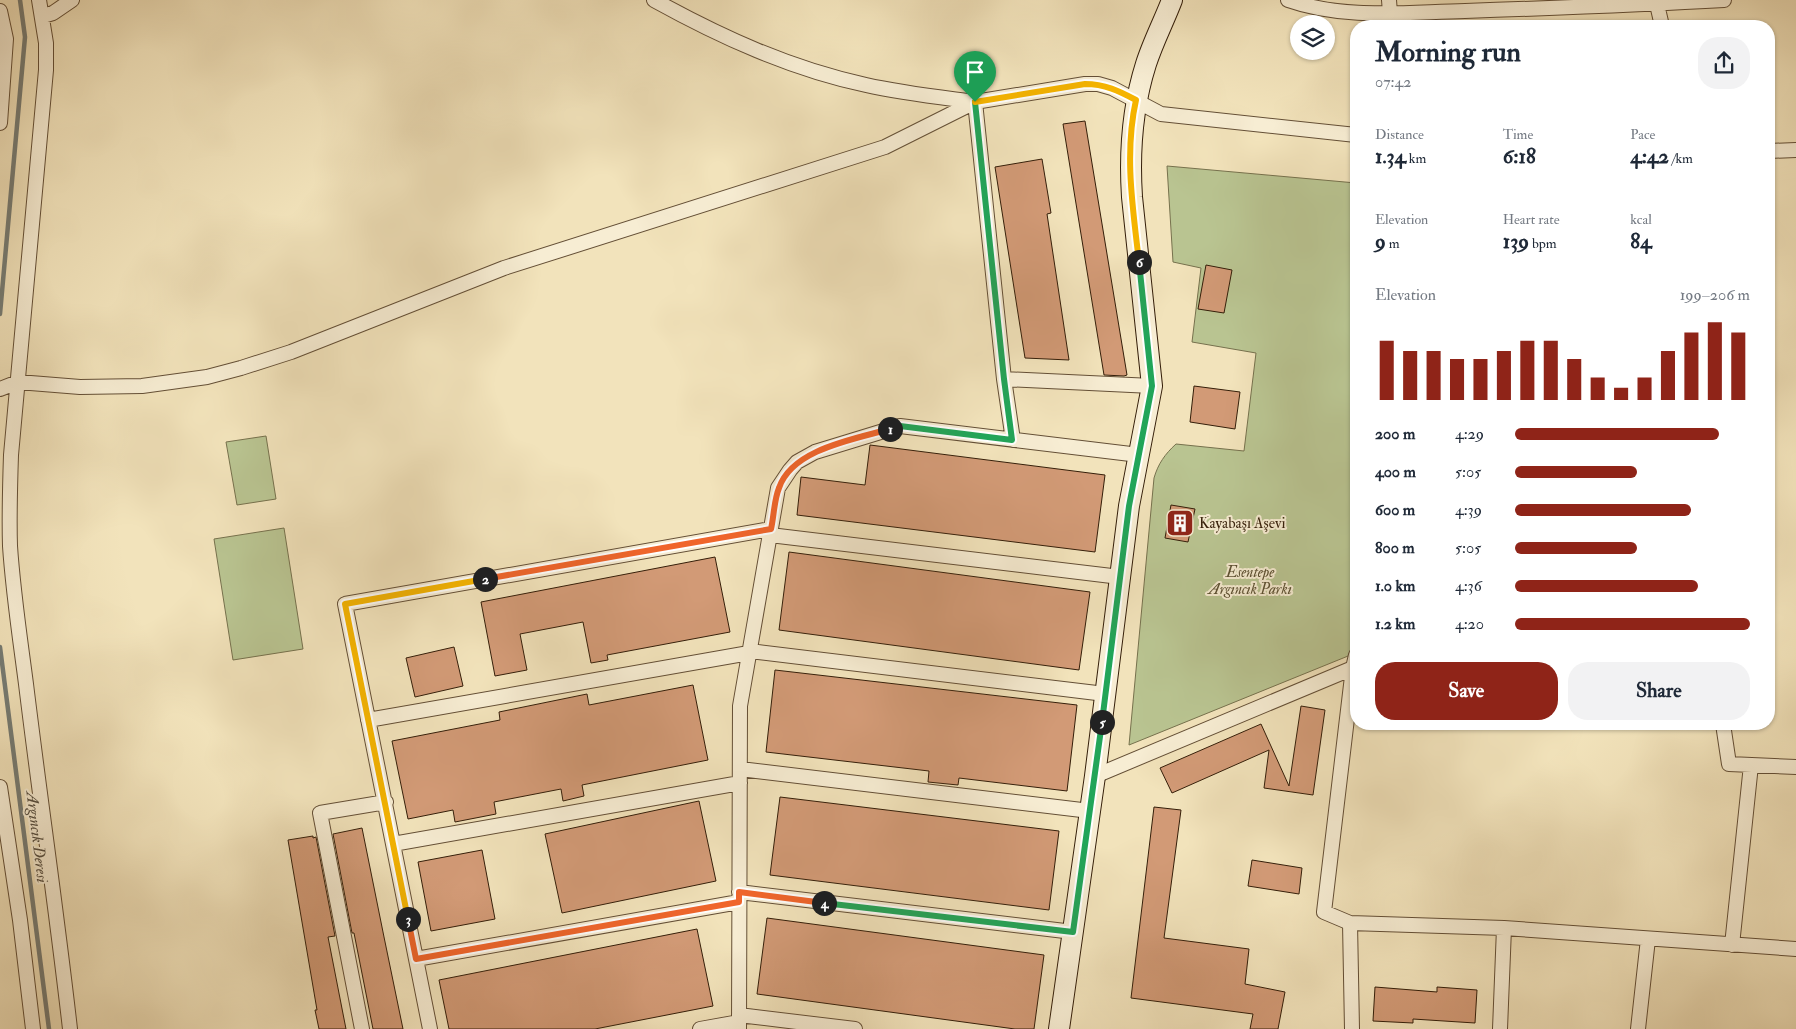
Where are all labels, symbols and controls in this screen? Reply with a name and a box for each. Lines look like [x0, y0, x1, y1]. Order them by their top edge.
map controls [1290, 15, 1335, 60]
button: layers [1290, 15, 1335, 60]
text: Morning run [1375, 35, 1521, 70]
button: share [1698, 37, 1750, 89]
pin [954, 51, 996, 102]
icon: arrive [961, 58, 989, 86]
text: 07:42 [1375, 72, 1411, 92]
text: Distance [1375, 126, 1424, 143]
text: Time [1503, 126, 1533, 143]
text: Pace [1630, 126, 1655, 143]
text: 1.34 [1375, 143, 1406, 170]
text: 6:18 [1503, 143, 1536, 170]
text: 4:42 [1630, 143, 1669, 170]
text: km [1406, 150, 1426, 167]
text: /km [1669, 150, 1693, 167]
text: Elevation [1375, 211, 1428, 228]
text: Heart rate [1503, 211, 1560, 228]
text: kcal [1630, 211, 1652, 228]
text: 9 [1375, 228, 1386, 255]
text: 139 [1503, 228, 1529, 255]
text: 84 [1630, 228, 1652, 255]
text: m [1386, 235, 1400, 252]
text: bpm [1529, 235, 1557, 252]
pin: 6 [1126, 250, 1152, 274]
text: 6 [1136, 254, 1143, 271]
text: Elevation [1375, 285, 1436, 305]
text: 199–206 m [1680, 285, 1750, 305]
pin: 1 [878, 416, 902, 442]
text: 1 [888, 421, 893, 438]
text: 200 m [1375, 424, 1415, 444]
text: 4:29 [1455, 424, 1484, 444]
text: 400 m [1375, 462, 1416, 482]
text: 5:05 [1455, 462, 1481, 482]
text: 600 m [1375, 500, 1415, 520]
text: 4:39 [1455, 500, 1482, 520]
building icon: Kayabaşı Aşevi [1165, 508, 1195, 538]
place label: Kayabaşı Aşevi [1199, 514, 1285, 533]
text: 800 m [1375, 538, 1415, 558]
text: 5:05 [1455, 538, 1481, 558]
park label: Esentepe Argıncık Parkı [1206, 563, 1292, 599]
pin: 2 [472, 566, 498, 592]
text: 2 [482, 571, 489, 588]
text: 1.0 km [1375, 576, 1415, 596]
text: 4:36 [1455, 576, 1482, 596]
text: 1.2 km [1375, 614, 1415, 634]
text: 4:20 [1455, 614, 1484, 634]
button: Save [1375, 662, 1558, 720]
button: Share [1568, 662, 1750, 720]
pin: 5 [1090, 710, 1114, 734]
text: 5 [1099, 714, 1106, 731]
water label: Argıncık Deresi [21, 788, 53, 885]
pin: 4 [812, 890, 836, 916]
text: 4 [821, 895, 828, 912]
pin: 3 [396, 906, 420, 932]
text: 3 [406, 911, 411, 928]

